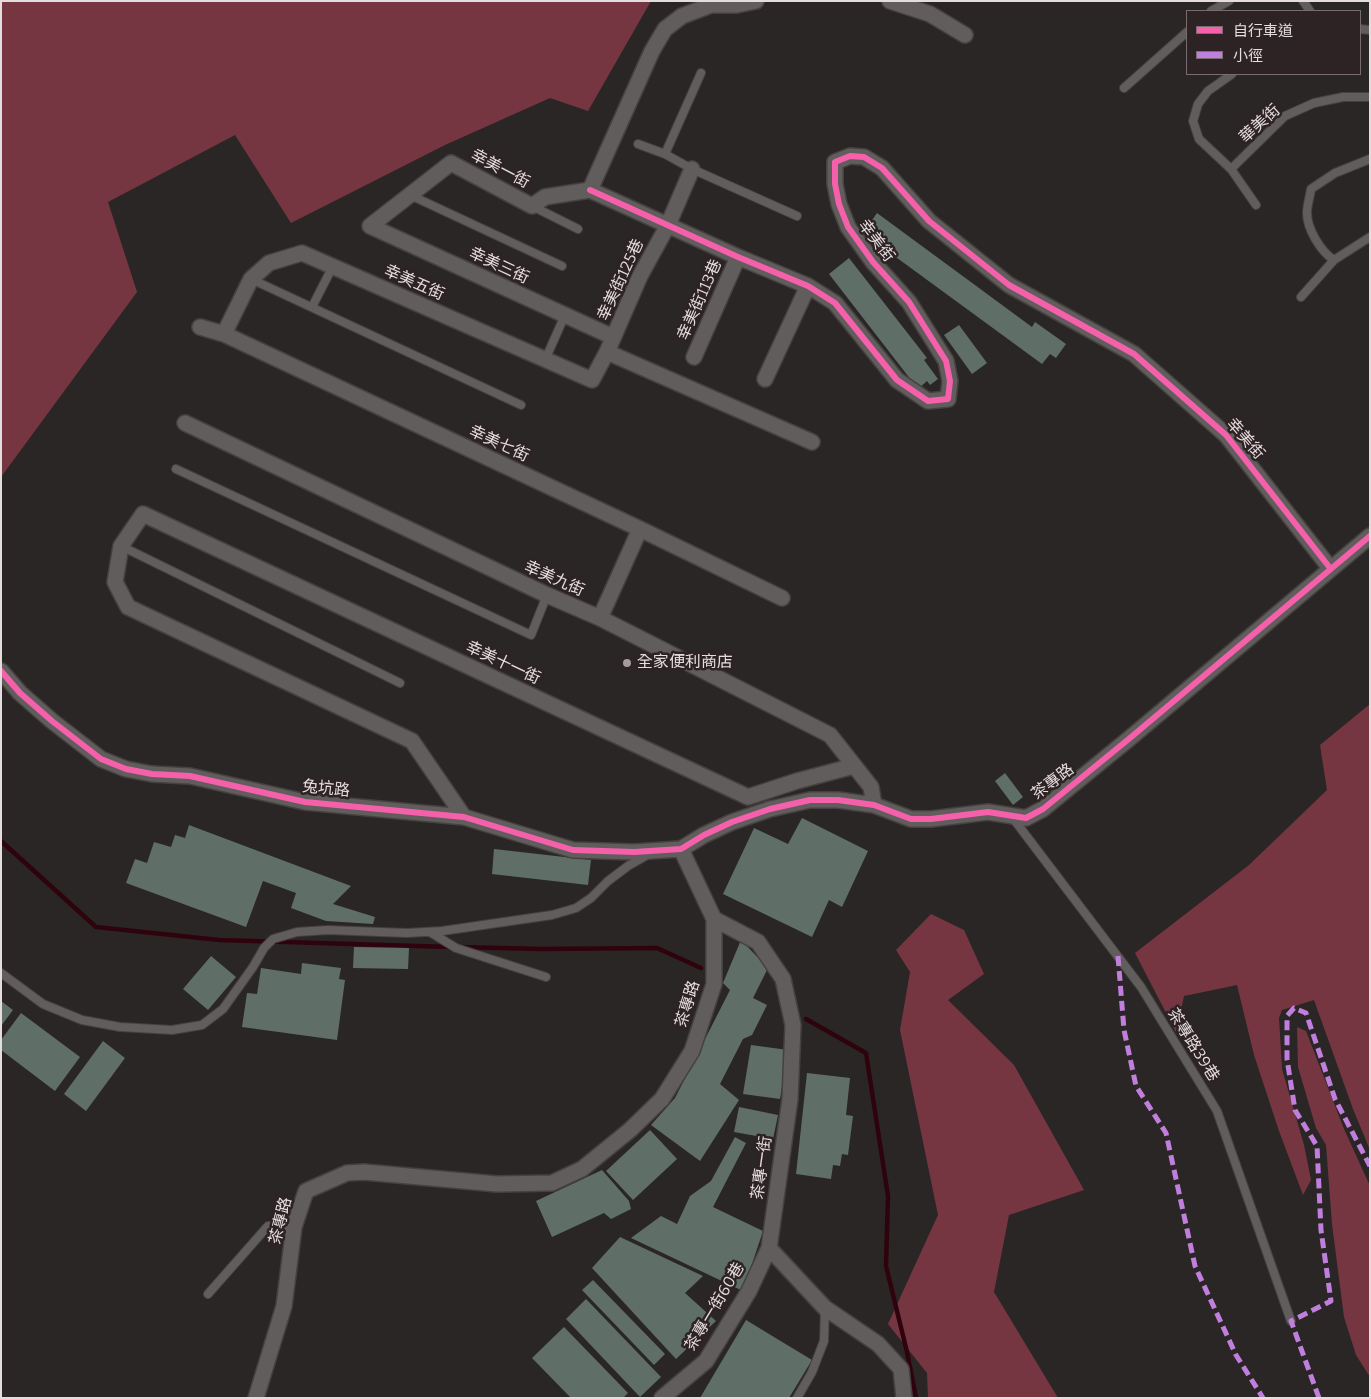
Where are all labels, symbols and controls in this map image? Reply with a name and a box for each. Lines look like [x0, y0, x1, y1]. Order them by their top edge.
legend [1186, 10, 1361, 75]
text: 自行車道 [1233, 22, 1293, 40]
text: 小徑 [1233, 47, 1263, 65]
street label: 華美街 [1236, 101, 1284, 147]
street label: 幸美一街 [467, 146, 533, 192]
street label: 幸美街 [854, 216, 898, 266]
street label: 幸美街125巷 [594, 236, 648, 324]
street label: 幸美三街 [466, 244, 532, 288]
street label: 幸美街113巷 [674, 257, 726, 343]
street label: 幸美五街 [381, 261, 447, 305]
street label: 幸美街 [1222, 415, 1268, 463]
street label: 幸美七街 [466, 422, 532, 466]
street label: 幸美九街 [521, 557, 587, 601]
street label: 幸美十一街 [463, 637, 543, 689]
place label: 全家便利商店 [637, 653, 733, 673]
marker: 全家便利商店 [621, 657, 633, 669]
street label: 茶專路 [1028, 760, 1078, 804]
street label: 兔坑路 [301, 777, 351, 801]
street label: 茶專路 [672, 978, 704, 1030]
street label: 茶專路39巷 [1163, 1005, 1223, 1085]
street label: 茶專一街 [748, 1135, 776, 1201]
street label: 茶專路 [266, 1195, 296, 1247]
street label: 茶專一街60巷 [681, 1259, 749, 1355]

